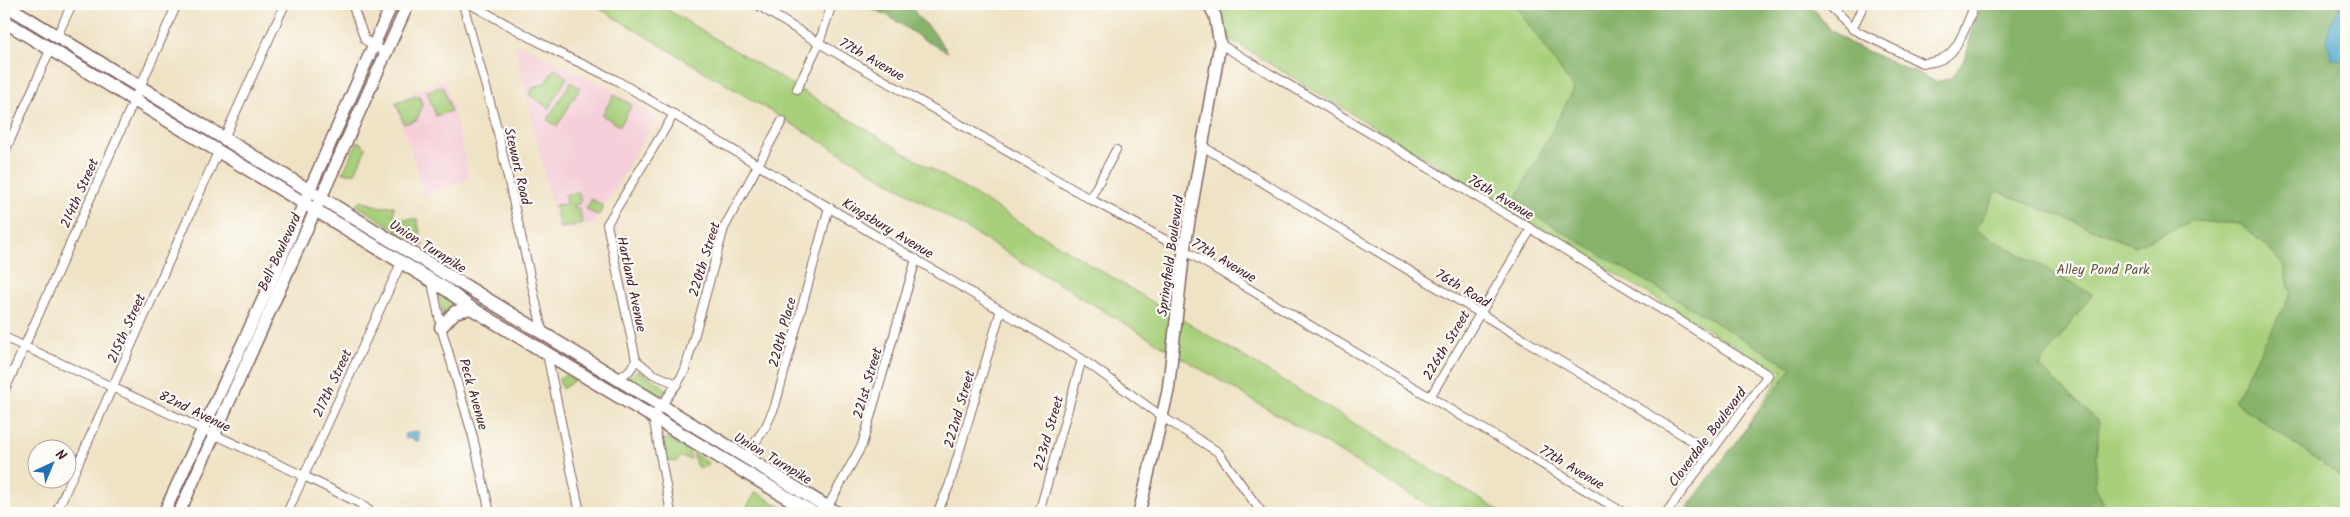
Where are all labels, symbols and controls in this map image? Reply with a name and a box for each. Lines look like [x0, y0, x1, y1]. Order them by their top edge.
street label: 77th Avenue [835, 32, 909, 88]
street label: Stewart Road [497, 125, 537, 208]
street label: 214th Street [55, 154, 105, 232]
street label: 76th Avenue [1463, 169, 1538, 227]
street label: Kingsbury Avenue [837, 193, 938, 265]
street label: Springfield Boulevard [1152, 193, 1190, 318]
street label: Bell Boulevard [252, 209, 308, 295]
street label: Union Turnpike [384, 214, 471, 280]
street label: 220th Street [683, 219, 727, 299]
street label: 77th Avenue [1187, 233, 1261, 289]
street label: Hartland Avenue [610, 234, 652, 335]
park label: Alley Pond Park [2056, 259, 2150, 281]
street label: 76th Road [1431, 264, 1495, 314]
street label: 215th Street [102, 290, 152, 367]
street label: 220th Place [763, 294, 803, 370]
street label: 226th Street [1417, 306, 1477, 385]
street label: 217th Street [308, 345, 359, 421]
street label: 221st Street [847, 345, 889, 421]
street label: Peck Avenue [452, 356, 494, 433]
street label: 222nd Street [938, 367, 982, 451]
street label: Cloverdale Boulevard [1663, 382, 1753, 492]
street label: 82nd Avenue [155, 385, 235, 439]
street label: 223rd Street [1028, 393, 1070, 473]
street label: Union Turnpike [729, 427, 816, 491]
north arrow [28, 440, 78, 490]
street label: 77th Avenue [1535, 440, 1609, 496]
text: N [50, 444, 71, 466]

